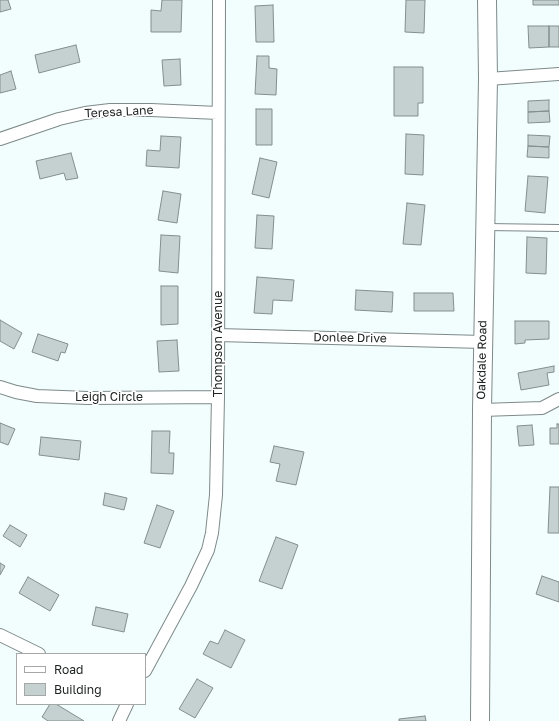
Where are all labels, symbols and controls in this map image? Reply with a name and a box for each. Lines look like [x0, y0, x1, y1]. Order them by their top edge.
street label: Teresa Lane [84, 103, 154, 121]
street label: Thompson Avenue [211, 291, 225, 397]
street label: Oakdale Road [474, 320, 490, 400]
street label: Donlee Drive [313, 330, 387, 346]
street label: Leigh Circle [75, 390, 143, 404]
legend [16, 653, 146, 705]
text: Road [54, 662, 83, 677]
text: Building [54, 682, 102, 697]

